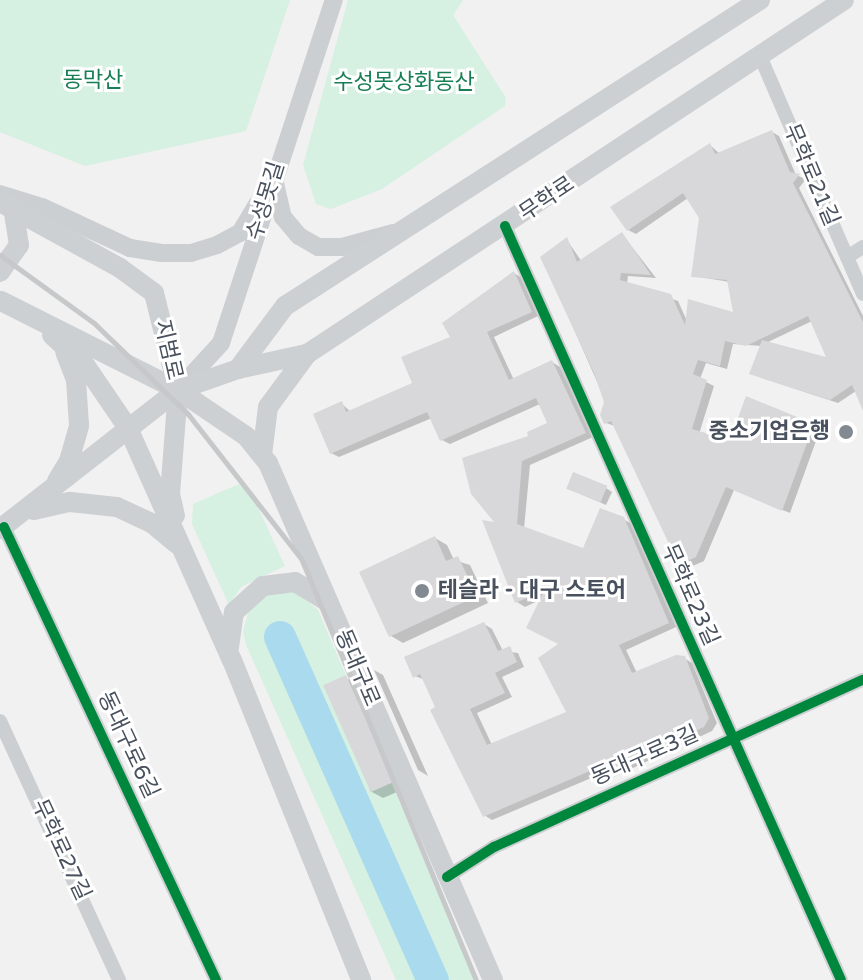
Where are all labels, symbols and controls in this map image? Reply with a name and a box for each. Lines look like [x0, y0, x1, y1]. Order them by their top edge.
park label: 동막산 [63, 68, 123, 94]
park label: 수성못상화동산 [333, 70, 475, 96]
street label: 무학로21길 [778, 120, 844, 230]
street label: 수성못길 [242, 158, 290, 244]
street label: 무학로 [514, 171, 580, 227]
street label: 지범로 [148, 317, 188, 383]
place label: 중소기업은행 [709, 419, 830, 445]
marker: 중소기업은행 [837, 423, 855, 441]
street label: 무학로23길 [656, 540, 724, 650]
place label: 테슬라 - 대구 스토어 [438, 578, 626, 604]
marker: 테슬라 - 대구 스토어 [413, 582, 431, 600]
street label: 동대구로 [329, 626, 385, 710]
street label: 동대구로6길 [92, 687, 164, 803]
street label: 동대구로3길 [587, 721, 703, 791]
street label: 무학로27길 [26, 795, 96, 905]

